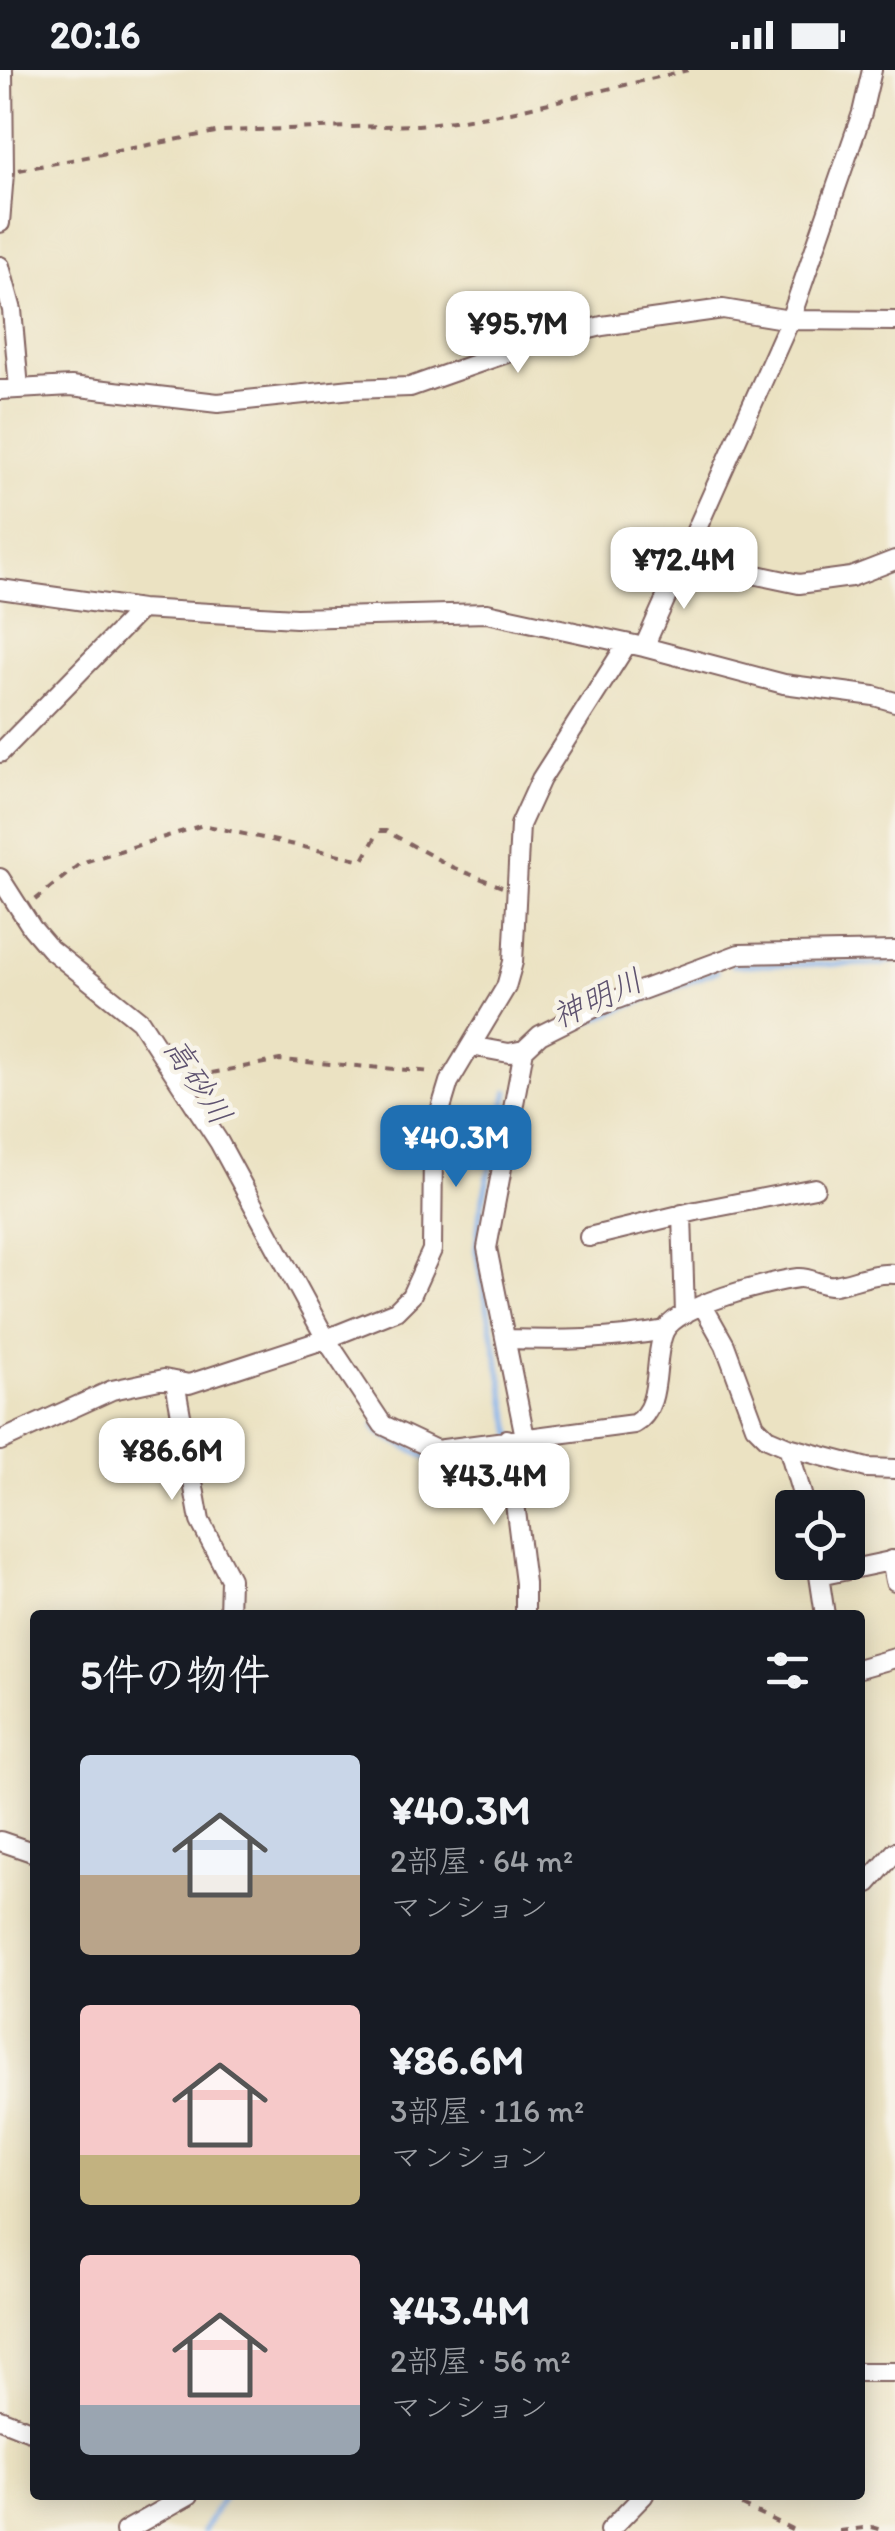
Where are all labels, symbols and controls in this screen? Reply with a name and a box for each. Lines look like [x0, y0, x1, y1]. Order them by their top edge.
text: 20:16 [50, 12, 140, 58]
pin: ¥95.7M [437, 291, 599, 376]
text: ¥95.7M [468, 304, 568, 342]
pin: ¥72.4M [603, 527, 765, 612]
text: ¥72.4M [633, 540, 735, 578]
water label: 神明川 [545, 960, 649, 1036]
water label: 高砂川 [156, 1030, 240, 1132]
pin: ¥40.3M [375, 1105, 537, 1190]
text: ¥40.3M [402, 1118, 510, 1156]
pin: ¥86.6M [91, 1418, 253, 1503]
text: ¥86.6M [121, 1431, 223, 1469]
pin: ¥43.4M [413, 1443, 575, 1528]
text: ¥43.4M [441, 1456, 547, 1494]
map controls [775, 1490, 865, 1580]
button: locate [775, 1490, 865, 1580]
icon: filters [760, 1643, 815, 1698]
text: 5件の物件 [80, 1649, 270, 1700]
text: ¥40.3M [390, 1784, 531, 1835]
icon: home [160, 1795, 280, 1915]
text: 2部屋 · 64 m² [390, 1842, 573, 1880]
text: マンション [390, 1888, 549, 1926]
text: ¥86.6M [390, 2034, 524, 2085]
icon: home [160, 2045, 280, 2165]
text: 3部屋 · 116 m² [390, 2092, 584, 2130]
text: マンション [390, 2138, 549, 2176]
text: ¥43.4M [390, 2284, 530, 2335]
icon: home [160, 2295, 280, 2415]
text: 2部屋 · 56 m² [390, 2342, 571, 2380]
text: マンション [390, 2388, 549, 2426]

